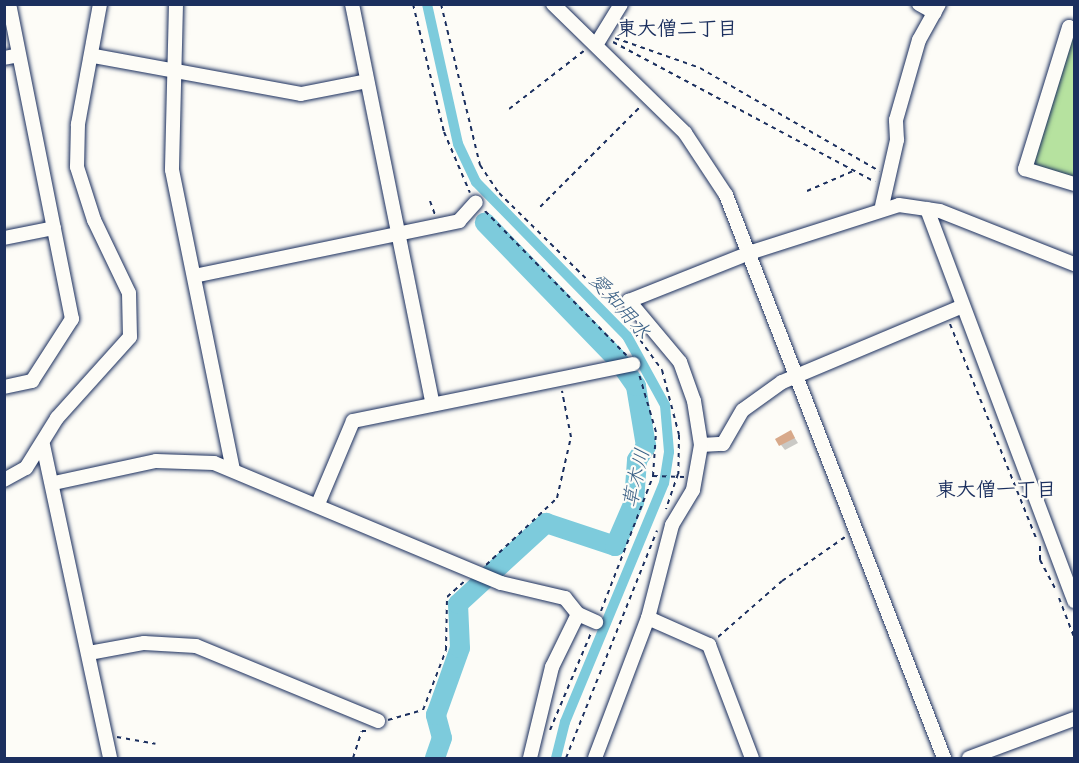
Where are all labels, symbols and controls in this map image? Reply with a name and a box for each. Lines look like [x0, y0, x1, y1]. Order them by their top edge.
district label: 東大僧二丁目 [617, 16, 737, 40]
water label: 愛知用水 [584, 268, 656, 344]
water label: 草木川 [618, 446, 654, 510]
district label: 東大僧一丁目 [936, 477, 1056, 501]

